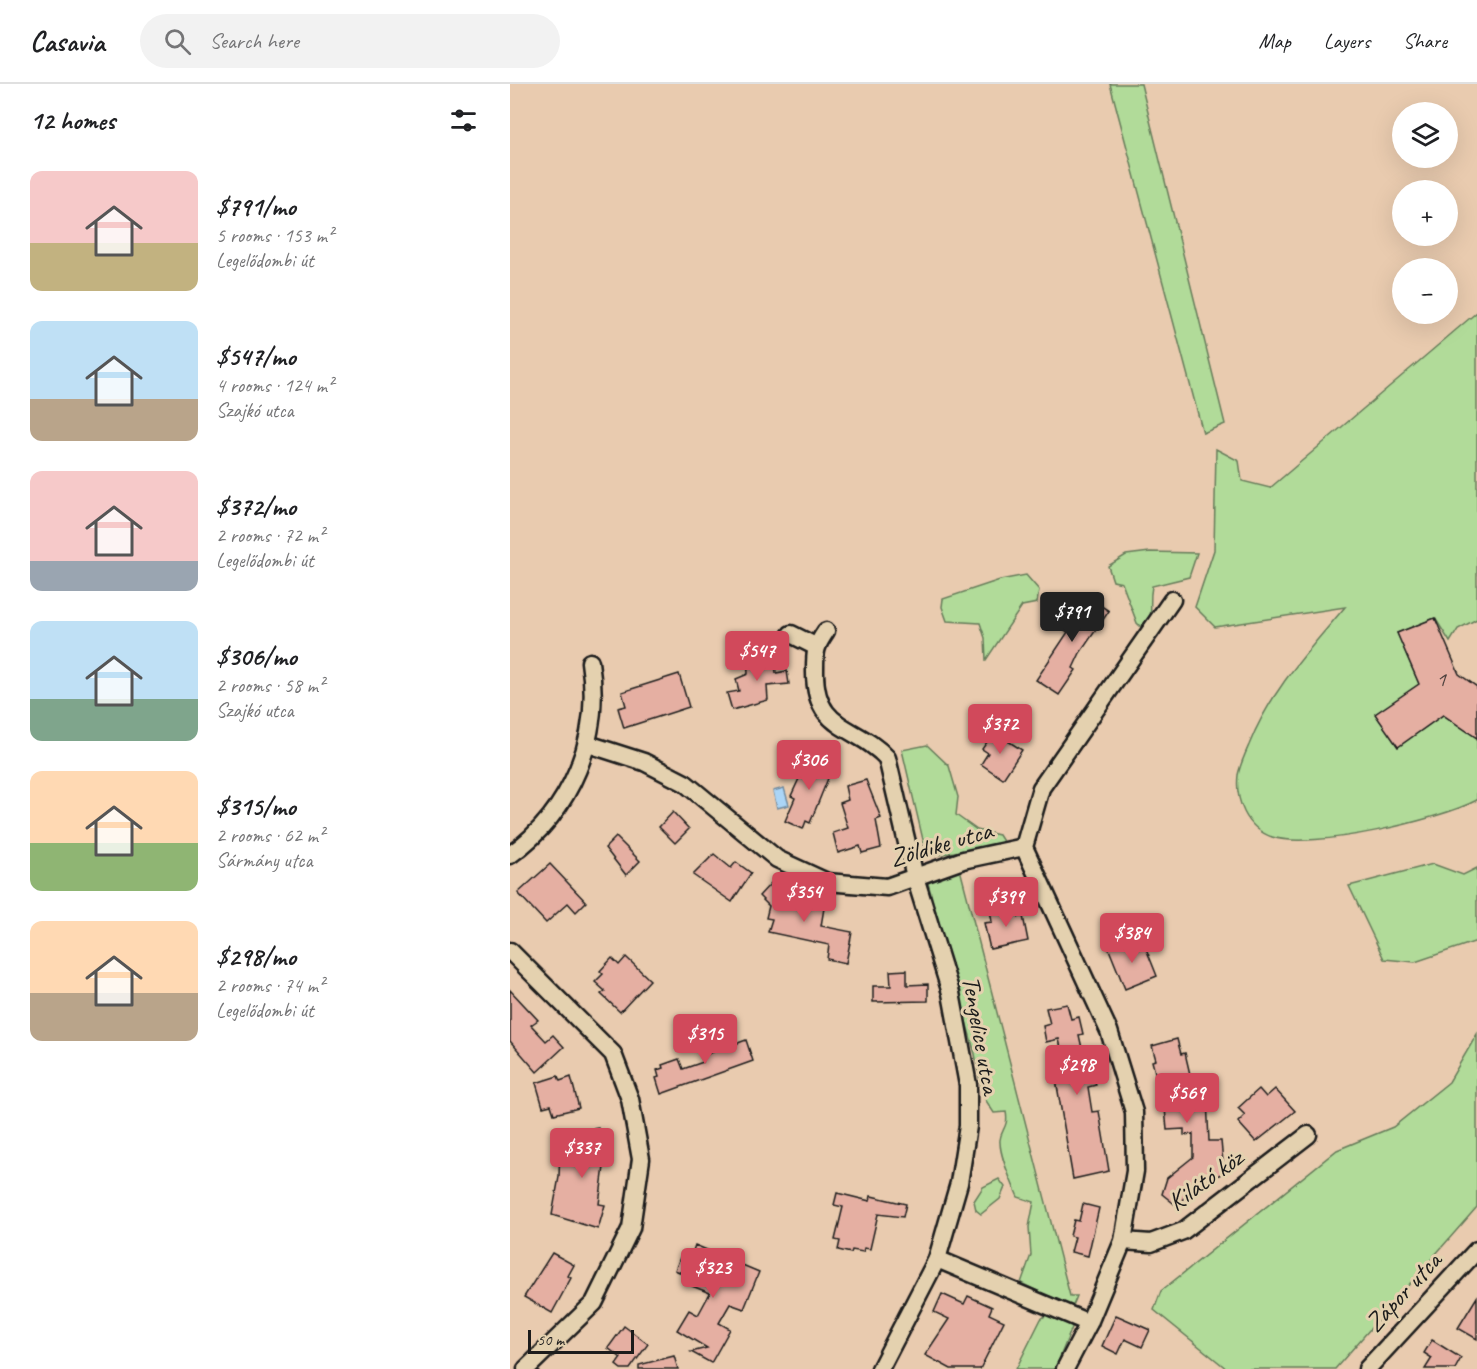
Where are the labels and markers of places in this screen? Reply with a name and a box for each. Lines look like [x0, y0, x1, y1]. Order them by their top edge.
pin: $791 [1036, 592, 1108, 643]
pin: $547 [721, 631, 793, 682]
pin: $372 [964, 704, 1036, 755]
pin: $306 [773, 740, 845, 791]
pin: $354 [768, 872, 840, 923]
pin: $399 [970, 877, 1042, 928]
pin: $384 [1096, 913, 1168, 964]
pin: $315 [669, 1014, 741, 1065]
pin: $298 [1041, 1045, 1113, 1096]
pin: $569 [1151, 1073, 1223, 1124]
pin: $337 [546, 1128, 618, 1179]
pin: $323 [677, 1248, 749, 1299]

